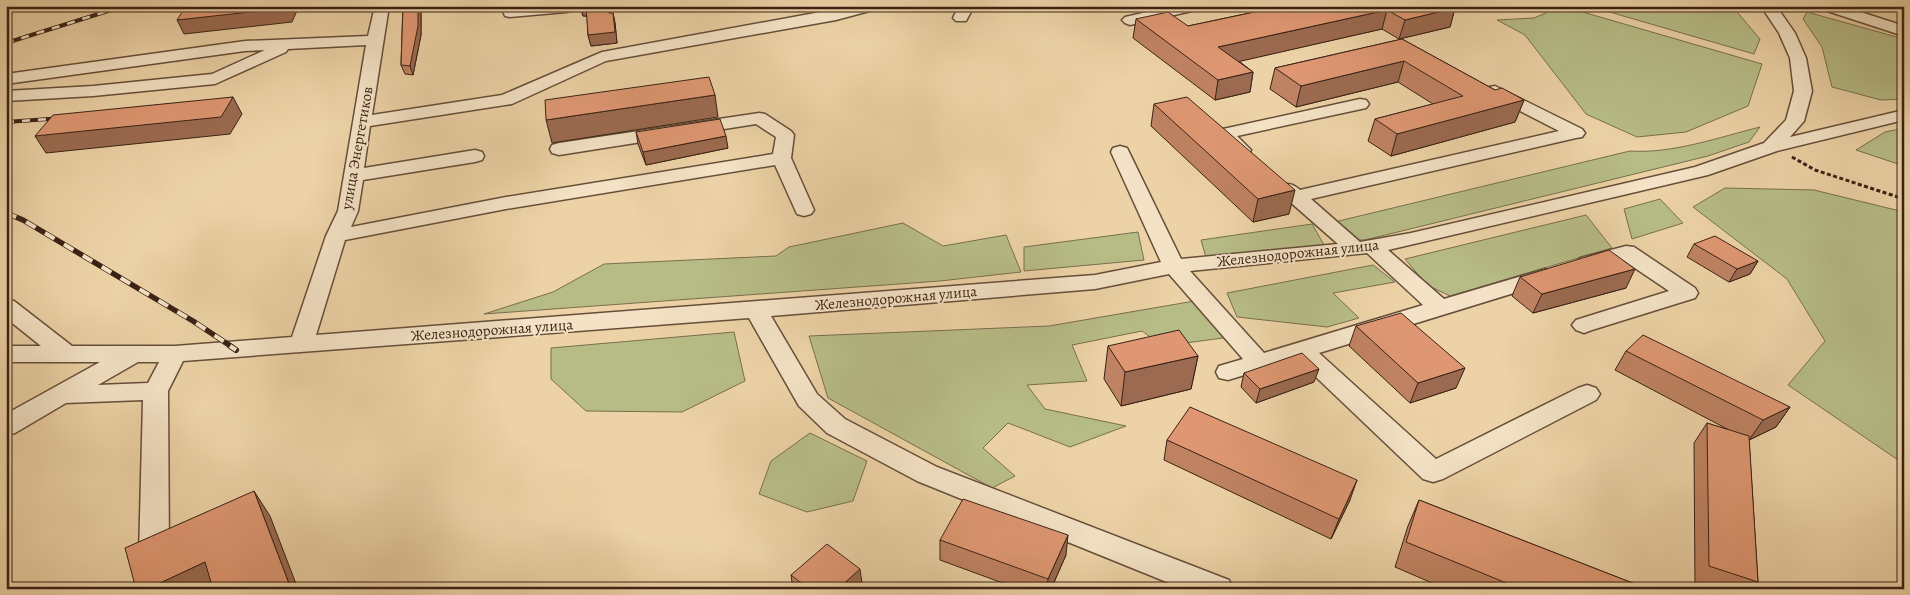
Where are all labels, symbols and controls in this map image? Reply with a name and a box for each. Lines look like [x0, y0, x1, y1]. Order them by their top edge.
street label: улица Энергетиков [336, 85, 378, 212]
street label: Железнодорожная улица [1216, 235, 1380, 271]
street label: Железнодорожная улица [814, 281, 978, 315]
street label: Железнодорожная улица [410, 314, 574, 346]

